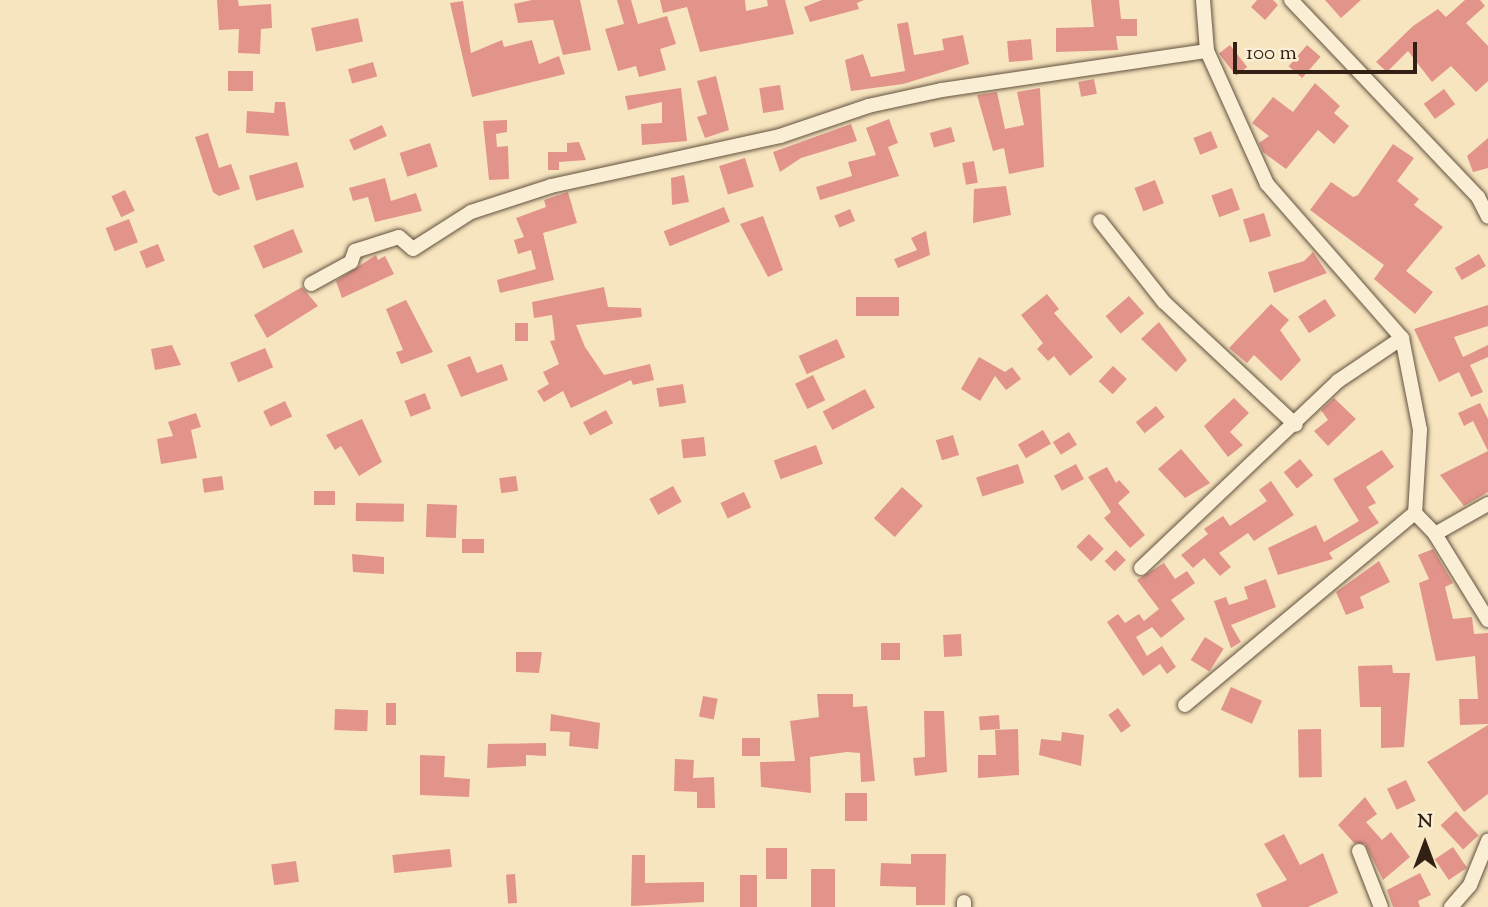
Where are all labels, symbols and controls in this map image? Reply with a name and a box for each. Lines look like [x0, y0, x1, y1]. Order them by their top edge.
scale bar [1236, 28, 1420, 72]
text: 100 m [1246, 39, 1297, 69]
north arrow [1390, 809, 1460, 879]
text: N [1417, 809, 1433, 836]

